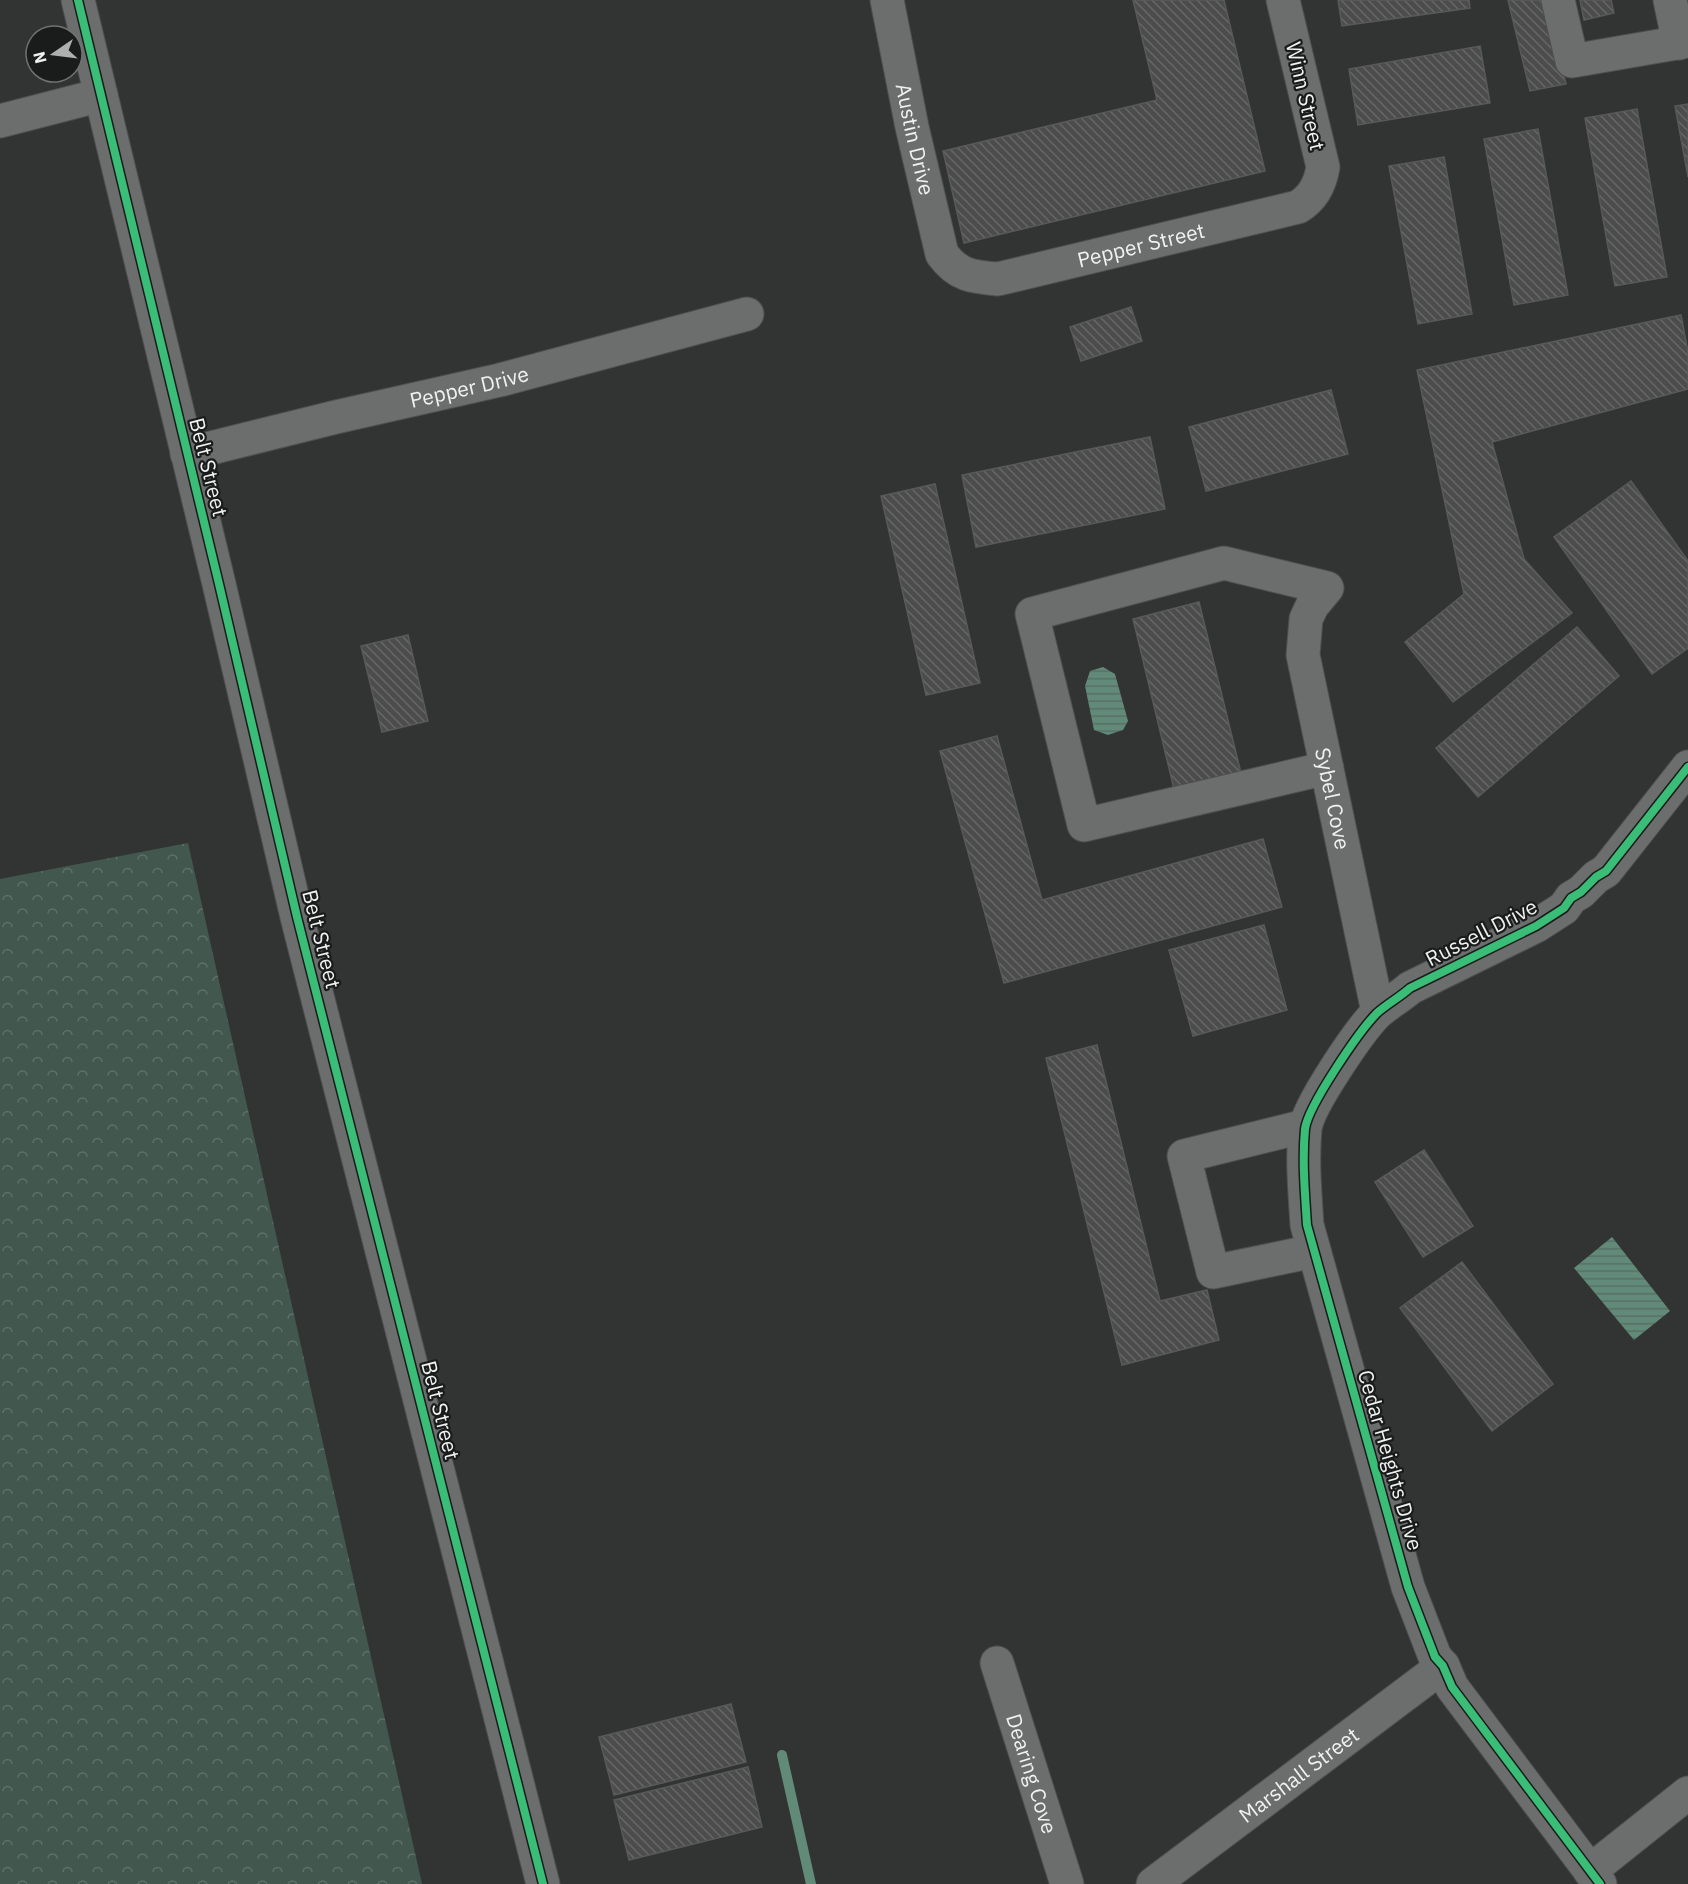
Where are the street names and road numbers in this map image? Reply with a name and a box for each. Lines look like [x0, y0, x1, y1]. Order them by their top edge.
street label: Winn Street [1280, 39, 1332, 153]
street label: Austin Drive [890, 81, 942, 198]
street label: Pepper Street [1074, 216, 1207, 273]
street label: Pepper Drive [407, 359, 532, 414]
street label: Belt Street [183, 415, 235, 519]
street label: Sybel Cove [1309, 745, 1357, 852]
street label: Belt Street [296, 887, 348, 991]
street label: Russell Drive [1420, 892, 1542, 972]
street label: Belt Street [415, 1358, 467, 1462]
street label: Cedar Heights Drive [1352, 1366, 1430, 1554]
street label: Dearing Cove [1000, 1710, 1064, 1837]
street label: Marshall Street [1233, 1720, 1364, 1829]

